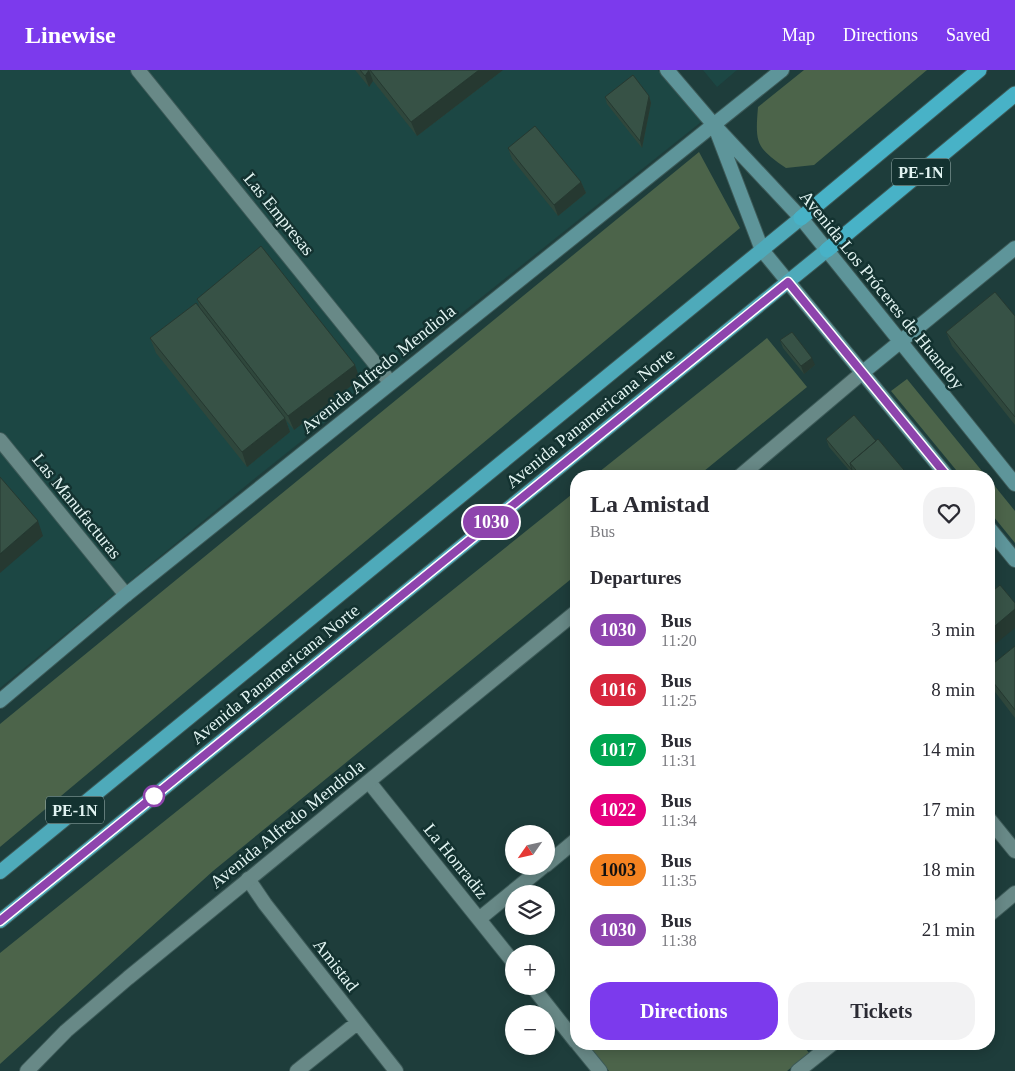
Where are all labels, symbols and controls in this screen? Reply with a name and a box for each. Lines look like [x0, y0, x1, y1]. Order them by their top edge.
text: Linewise [25, 22, 116, 48]
text: Map [782, 25, 815, 45]
text: Directions [843, 25, 918, 45]
text: Saved [946, 25, 990, 45]
road number: PE-1N [892, 158, 950, 185]
street label: Las Empresas [240, 169, 318, 259]
street label: Avenida Los Próceres de Huandoy [796, 187, 968, 393]
street label: Avenida Alfredo Mendiola [297, 301, 459, 437]
street label: Avenida Panamericana Norte [502, 344, 678, 492]
street label: Las Manufacturas [28, 449, 126, 563]
button: heart [923, 487, 975, 539]
text: La Amistad [590, 491, 709, 517]
line badge: 1030 [456, 506, 526, 538]
text: 1030 [473, 512, 509, 532]
text: Bus [590, 523, 615, 540]
text: Departures [590, 567, 681, 588]
street label: Avenida Panamericana Norte [187, 600, 363, 748]
text: Bus [661, 610, 692, 631]
text: 3 min [931, 619, 975, 640]
text: 1030 [600, 620, 636, 640]
text: 11:20 [661, 632, 697, 649]
text: Bus [661, 670, 692, 691]
text: 8 min [931, 679, 975, 700]
text: 1016 [600, 680, 636, 700]
text: 11:25 [661, 692, 697, 709]
text: Bus [661, 730, 692, 751]
text: 14 min [922, 739, 975, 760]
text: 1017 [600, 740, 636, 760]
text: 11:31 [661, 752, 697, 769]
street label: Avenida Alfredo Mendiola [206, 756, 368, 892]
unlabelled marker [143, 785, 165, 807]
text: Bus [661, 790, 692, 811]
road number: PE-1N [46, 796, 104, 824]
text: 17 min [922, 799, 975, 820]
text: 1022 [600, 800, 636, 820]
text: 11:34 [661, 812, 697, 829]
street label: La Honradiz [420, 820, 492, 902]
north arrow [505, 825, 555, 875]
map controls [505, 825, 555, 1055]
text: Bus [661, 850, 692, 871]
text: 18 min [922, 859, 975, 880]
text: 1003 [600, 860, 636, 880]
text: 11:35 [661, 872, 697, 889]
button: layers [505, 885, 555, 935]
text: Bus [661, 910, 692, 931]
text: 21 min [922, 919, 975, 940]
text: 1030 [600, 920, 636, 940]
text: 11:38 [661, 932, 697, 949]
street label: Amistad [309, 935, 363, 995]
button: + [505, 945, 555, 995]
button: Directions [590, 982, 778, 1040]
button: Tickets [788, 982, 975, 1040]
button: − [505, 1005, 555, 1055]

